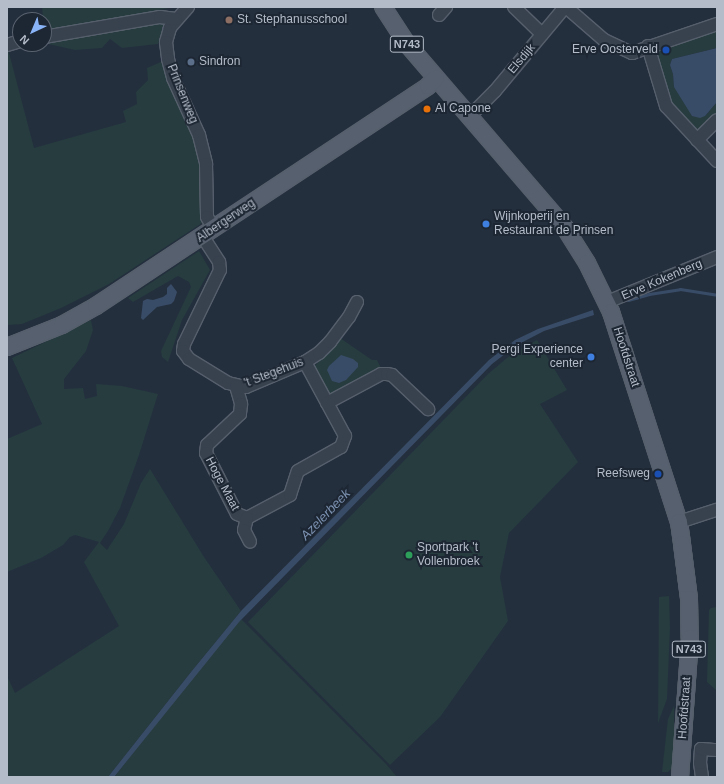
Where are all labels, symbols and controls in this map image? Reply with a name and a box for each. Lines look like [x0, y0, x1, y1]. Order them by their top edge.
north arrow [12, 12, 52, 52]
place label: St. Stephanusschool [237, 13, 347, 27]
marker: St. Stephanusschool [224, 15, 234, 25]
text: N [17, 33, 31, 47]
road number: N743 [389, 35, 425, 53]
street label: Elsdijk [505, 41, 539, 77]
place label: Erve Oosterveld [572, 43, 658, 57]
marker: Erve Oosterveld [661, 45, 671, 55]
place label: Sindron [199, 55, 240, 69]
marker: Sindron [186, 57, 196, 67]
street label: Prinsenweg [164, 62, 200, 126]
place label: Al Capone [435, 102, 491, 116]
marker: Al Capone [422, 104, 432, 114]
street label: Albergerweg [194, 196, 258, 246]
place label: Wijnkoperij en Restaurant de Prinsen [494, 210, 613, 238]
marker: Wijnkoperij en Restaurant de Prinsen [481, 219, 491, 229]
street label: Erve Kokenberg [620, 257, 704, 303]
street label: Hoofdstraat [610, 325, 642, 389]
place label: Pergi Experience center [492, 343, 583, 371]
marker: Pergi Experience center [586, 352, 596, 362]
street label: 't Stegehuis [242, 355, 306, 391]
street label: Hoge Maat [202, 455, 242, 513]
place label: Reefsweg [597, 467, 650, 481]
marker: Reefsweg [653, 469, 663, 479]
water label: Azelerbeek [298, 486, 354, 544]
place label: Sportpark 't Vollenbroek [417, 541, 480, 569]
marker: Sportpark 't Vollenbroek [404, 550, 414, 560]
road number: N743 [671, 640, 707, 658]
street label: Hoofdstraat [676, 677, 694, 739]

